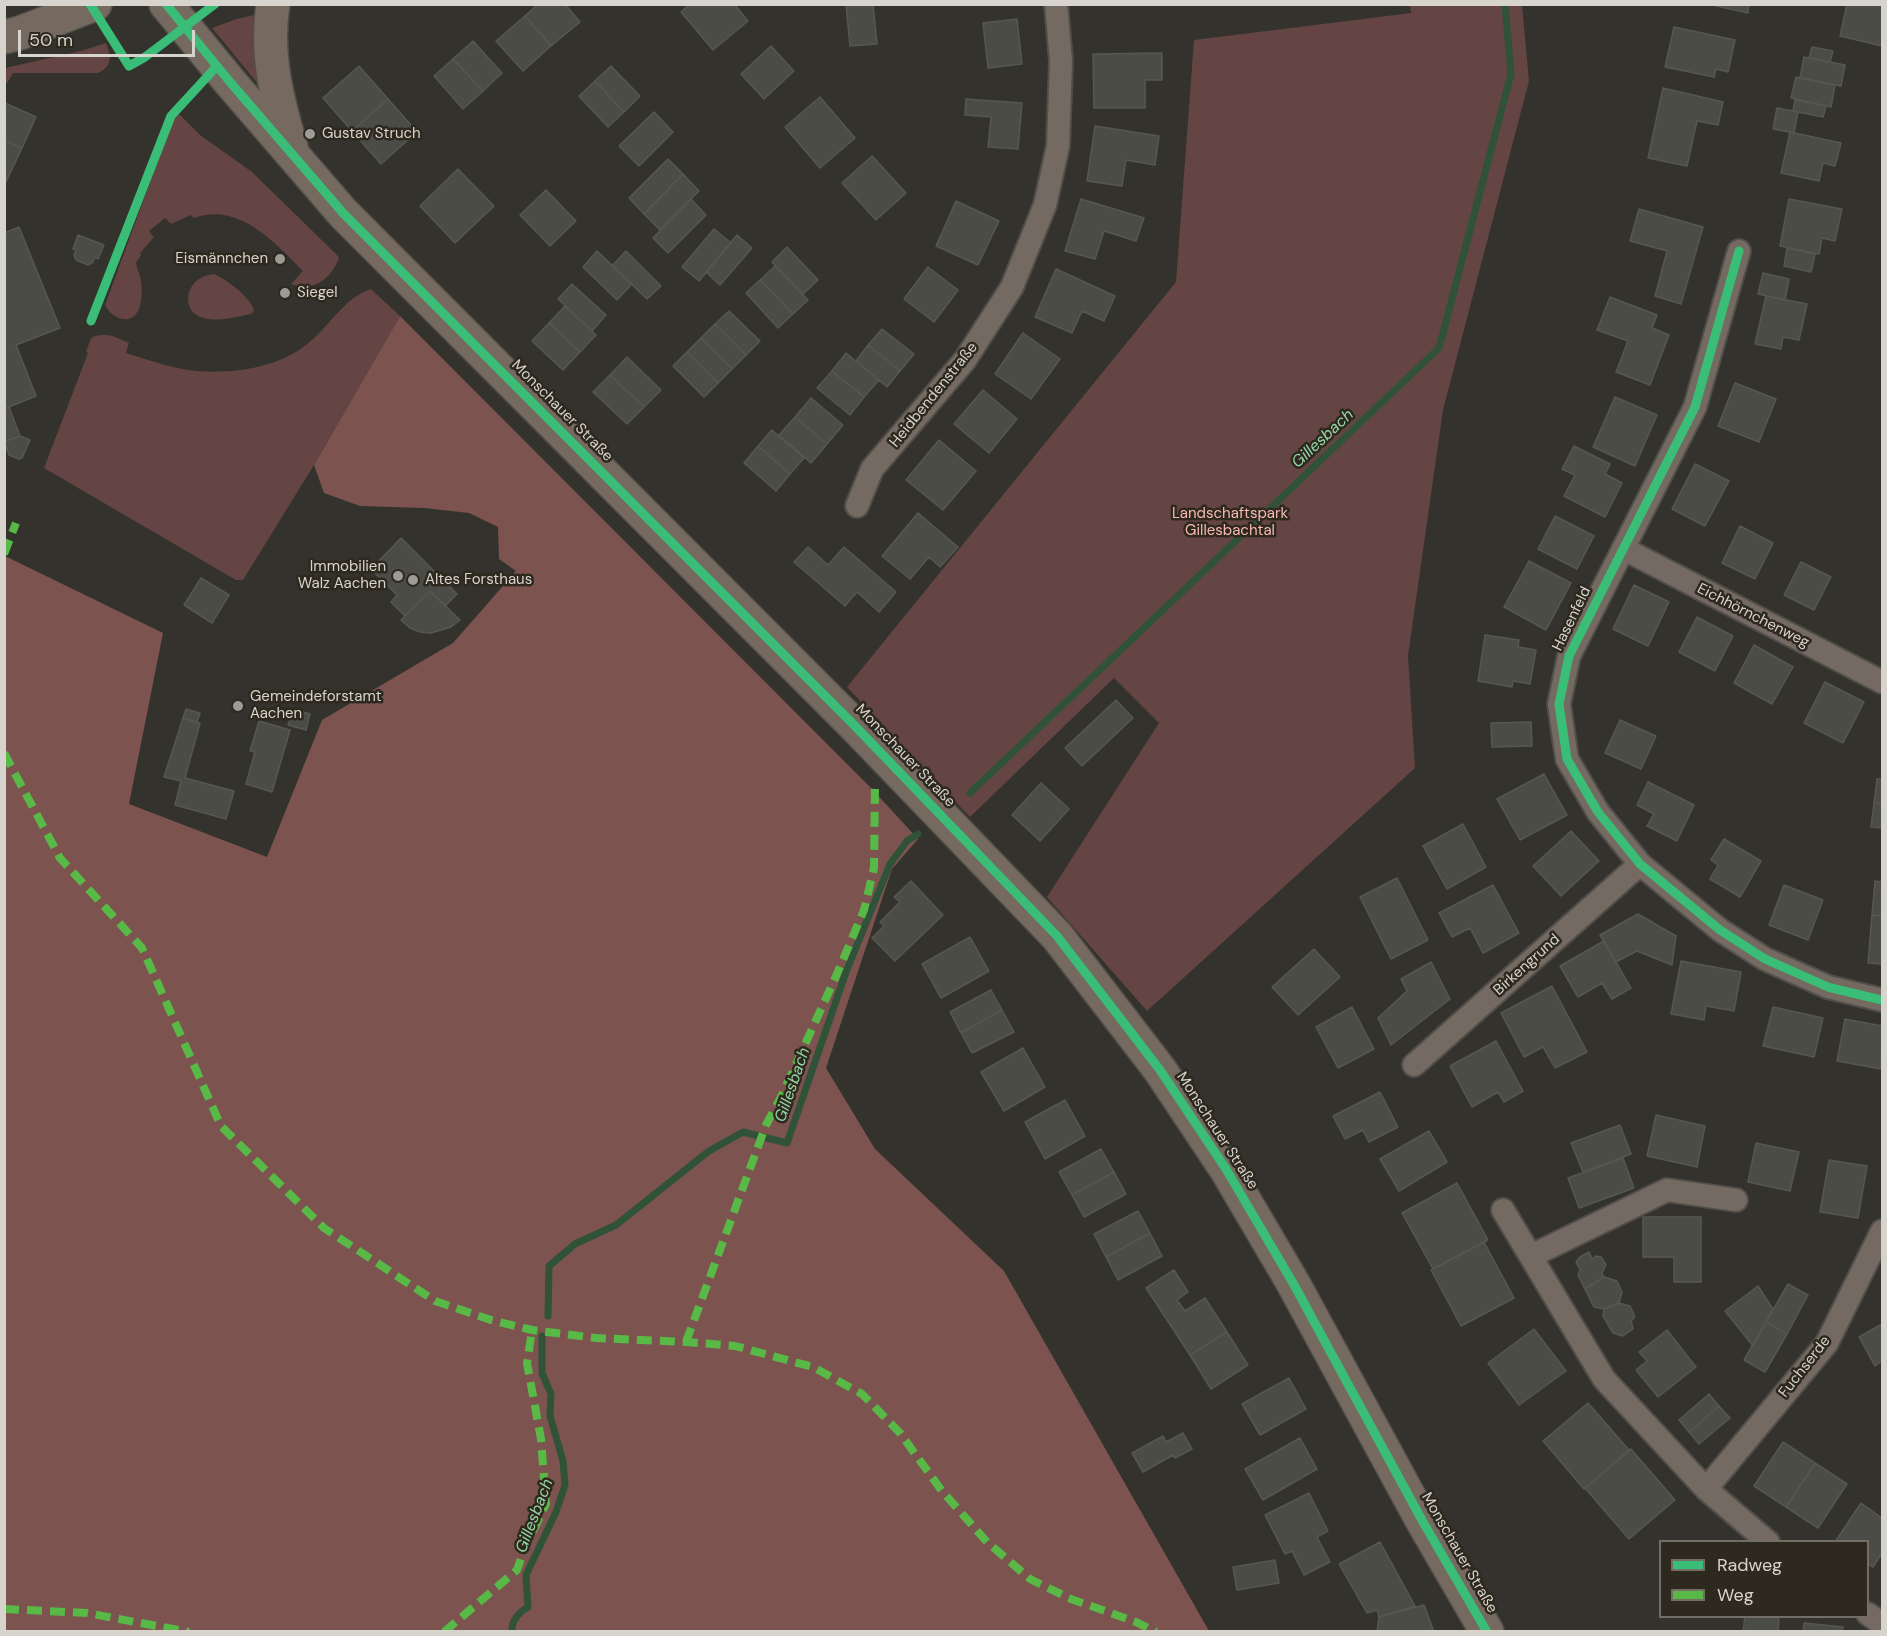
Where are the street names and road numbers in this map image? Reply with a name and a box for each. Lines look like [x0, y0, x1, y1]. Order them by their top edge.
street label: Heidbendenstraße [886, 339, 982, 451]
street label: Monschauer Straße [507, 356, 617, 466]
street label: Eichhörnchenweg [1694, 580, 1812, 652]
street label: Hasenfeld [1549, 584, 1595, 654]
street label: Monschauer Straße [851, 701, 959, 811]
street label: Birkengrund [1490, 931, 1564, 999]
street label: Monschauer Straße [1172, 1069, 1262, 1193]
street label: Fuchserde [1775, 1333, 1835, 1401]
street label: Monschauer Straße [1417, 1490, 1501, 1616]

